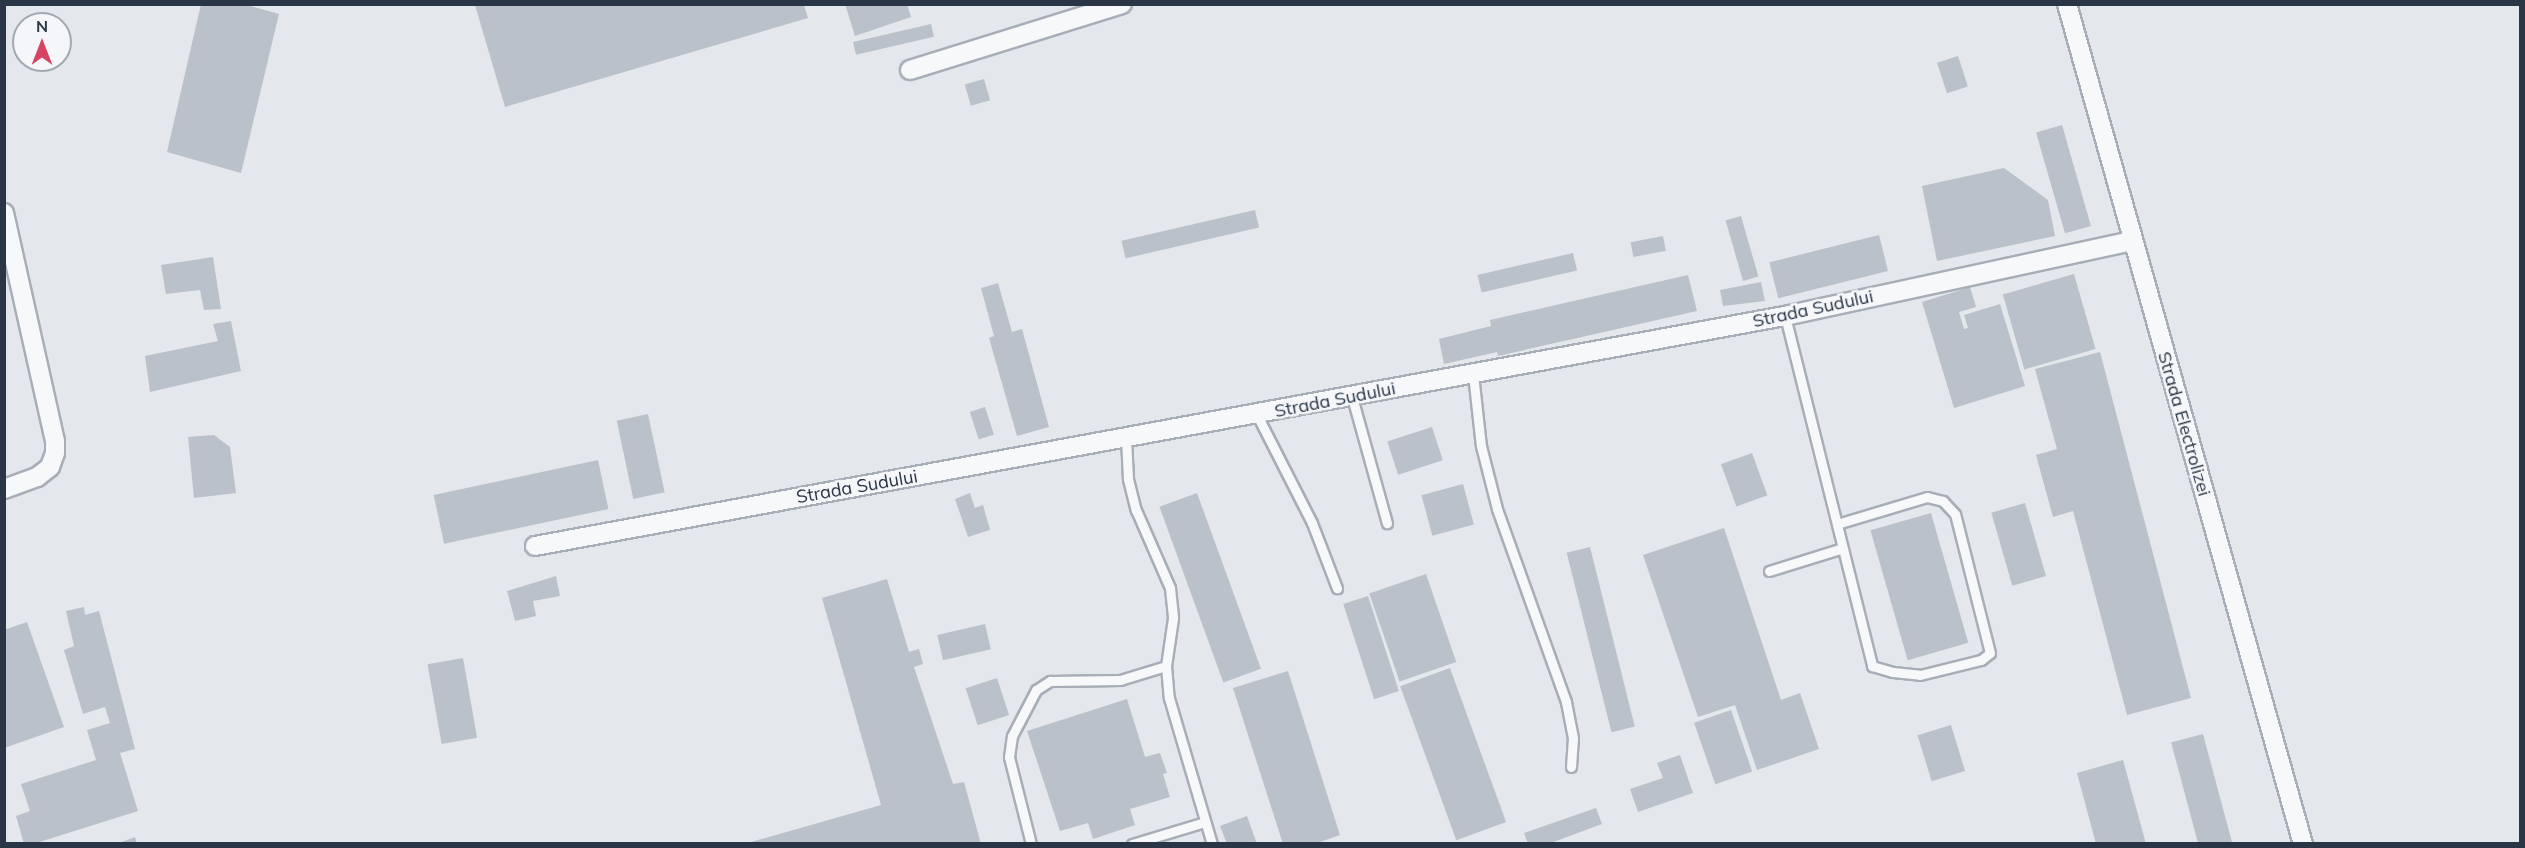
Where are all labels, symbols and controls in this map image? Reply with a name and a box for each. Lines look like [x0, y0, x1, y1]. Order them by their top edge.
north arrow [12, 12, 72, 72]
text: N [36, 16, 48, 36]
street label: Strada Sudului [1751, 286, 1875, 332]
street label: Strada Electrolizei [2153, 349, 2215, 499]
street label: Strada Sudului [1273, 378, 1397, 422]
street label: Strada Sudului [795, 466, 919, 508]

